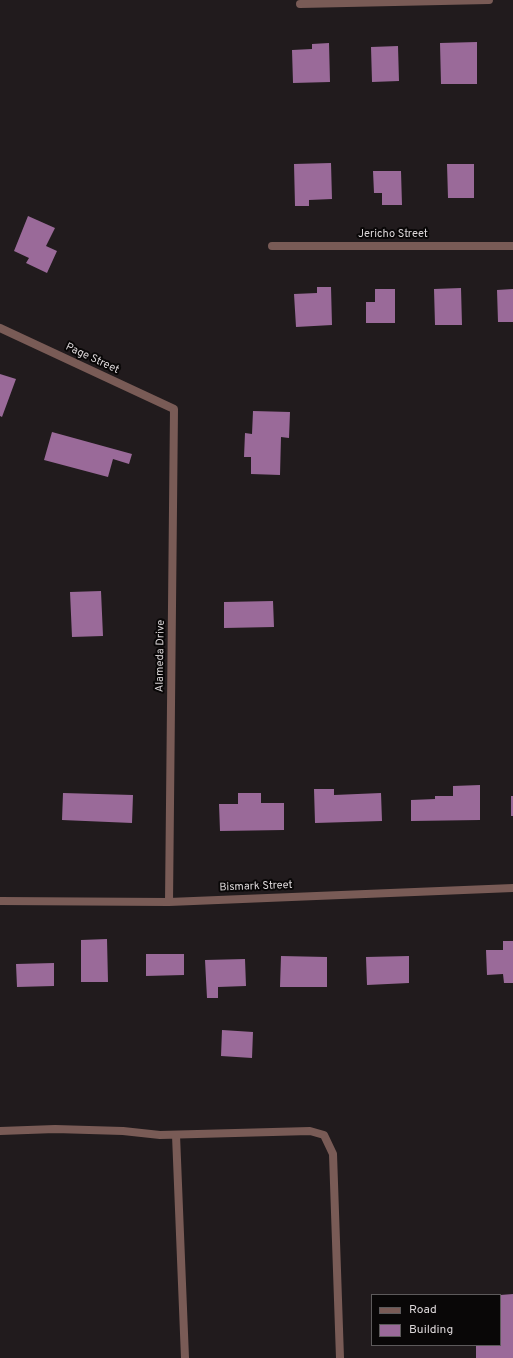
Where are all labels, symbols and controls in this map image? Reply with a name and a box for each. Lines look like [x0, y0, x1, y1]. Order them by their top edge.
street label: Jericho Street [358, 228, 428, 242]
street label: Page Street [63, 341, 121, 377]
street label: Alameda Drive [154, 620, 168, 692]
street label: Bismark Street [219, 879, 293, 895]
legend [371, 1294, 501, 1346]
text: Road [409, 1302, 437, 1318]
text: Building [409, 1322, 453, 1338]

